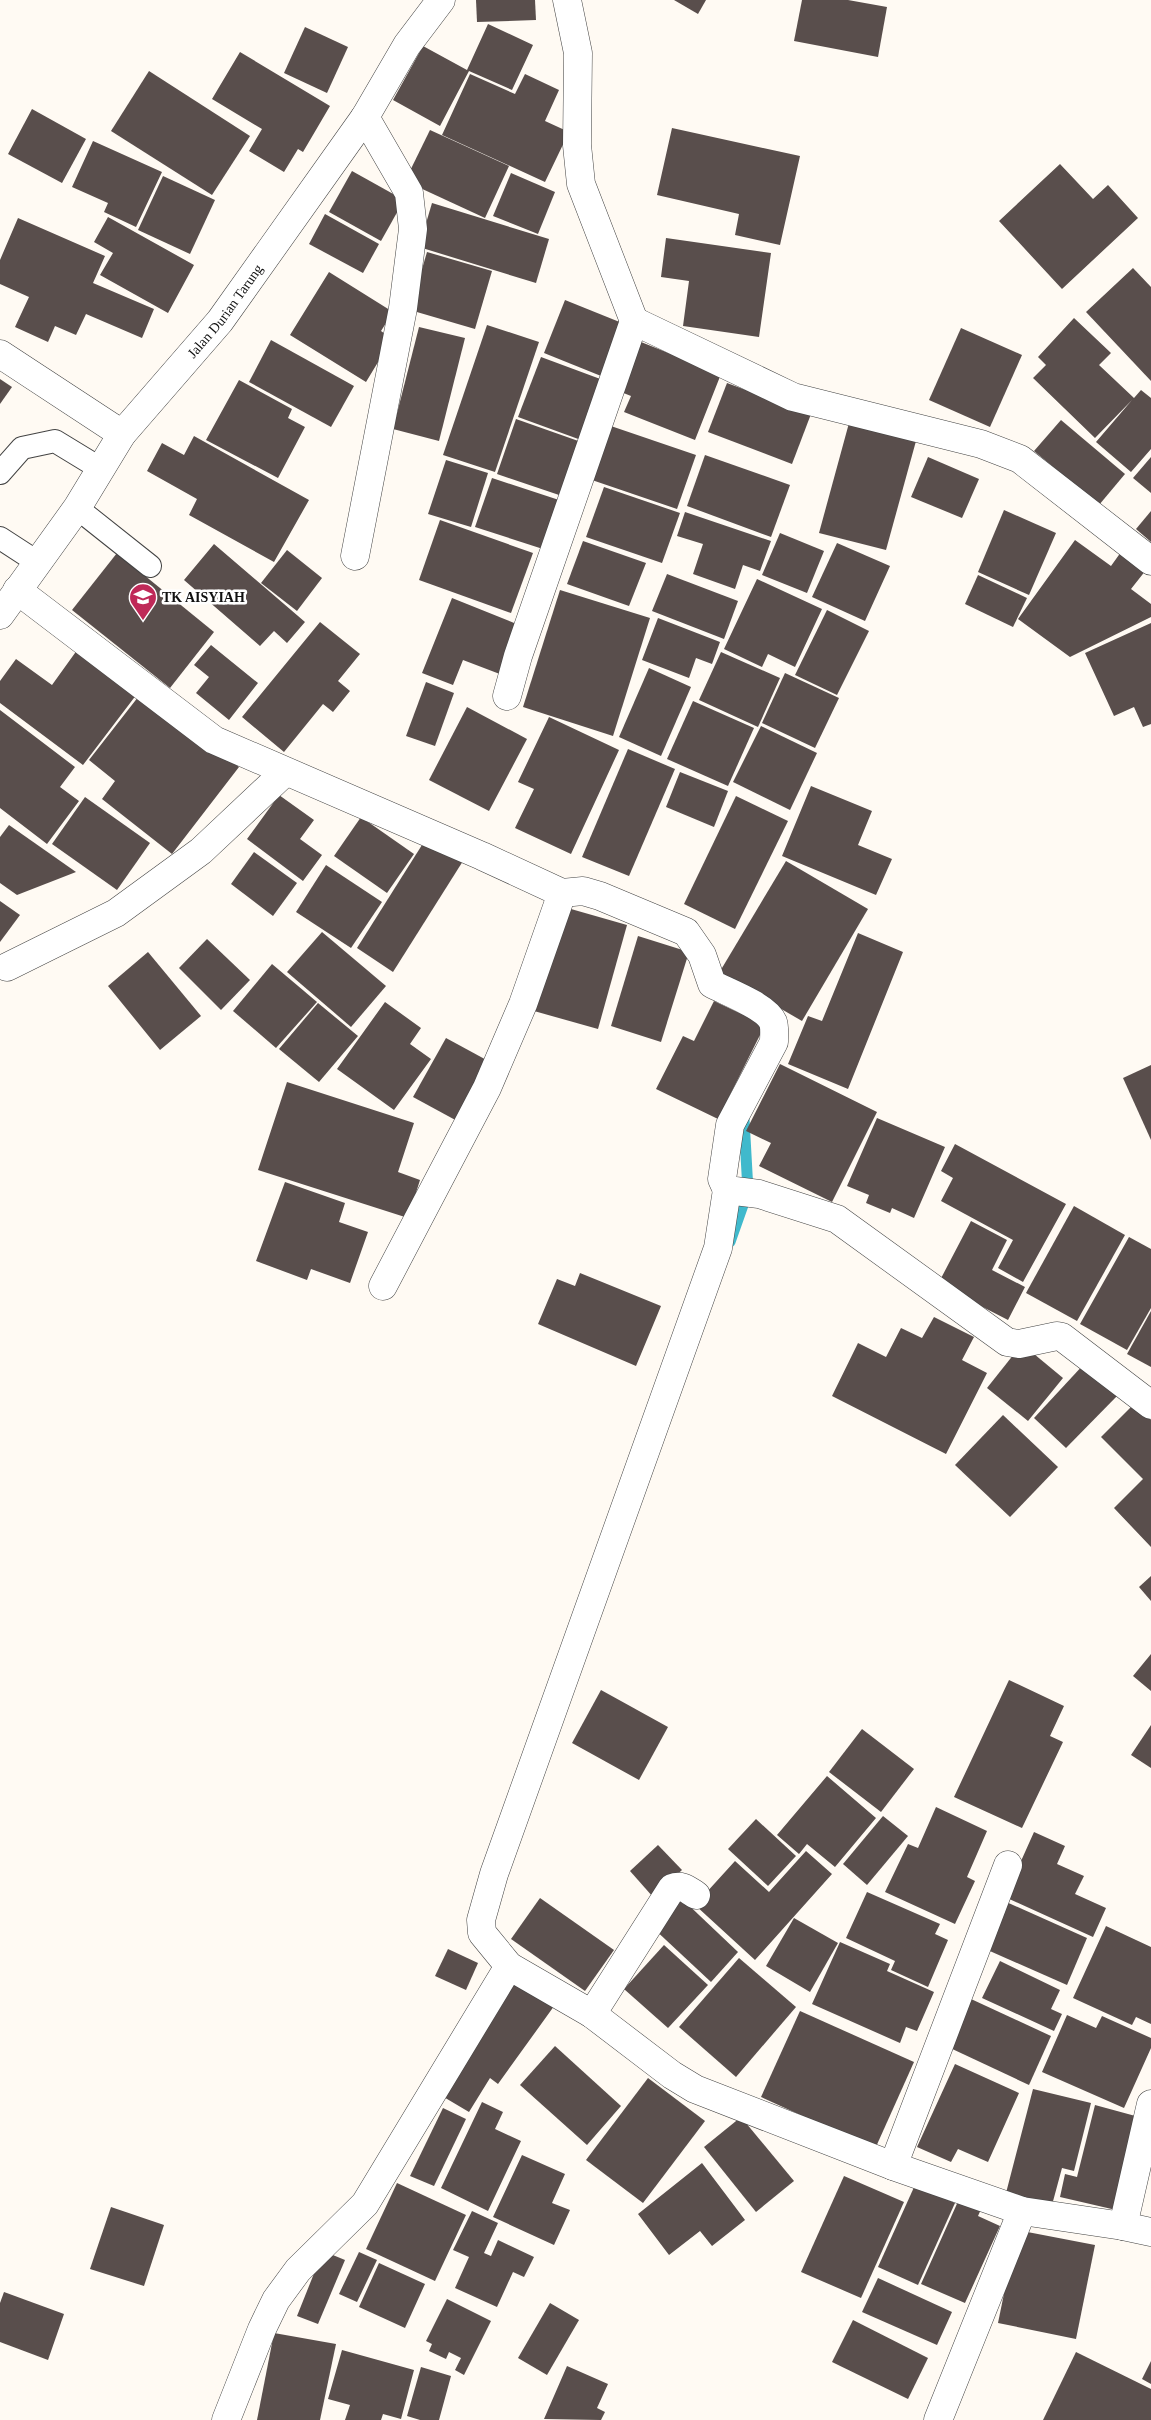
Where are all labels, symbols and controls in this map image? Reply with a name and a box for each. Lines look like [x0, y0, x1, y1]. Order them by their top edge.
street label: Jalan Durian Tarung [184, 261, 265, 361]
school or university icon: TK AISYIAH [128, 582, 158, 621]
place label: TK AISYIAH [162, 590, 245, 605]

